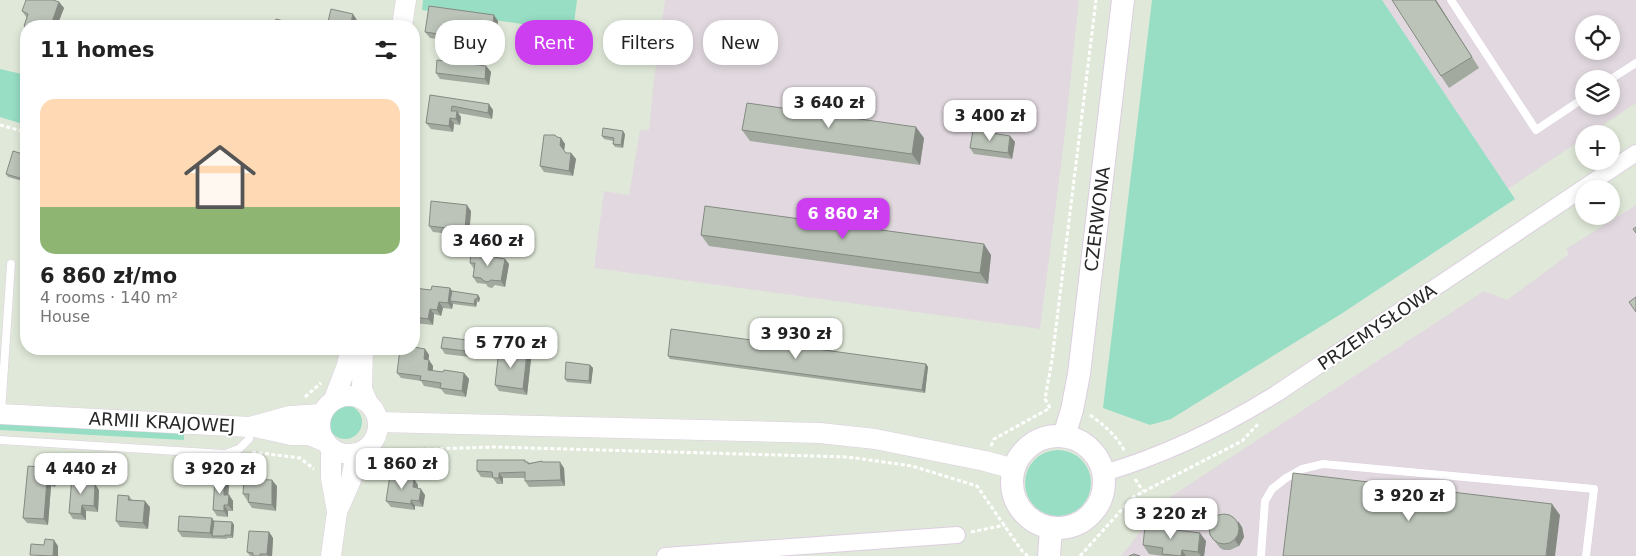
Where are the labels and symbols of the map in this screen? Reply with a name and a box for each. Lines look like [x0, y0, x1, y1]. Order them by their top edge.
pin: 3 640 zł [777, 86, 881, 129]
pin: 3 400 zł [938, 100, 1042, 142]
street label: CZERWONA [1080, 165, 1114, 273]
pin: 6 860 zł [791, 198, 895, 240]
pin: 3 460 zł [436, 224, 540, 267]
street label: PRZEMYSŁOWA [1314, 279, 1441, 374]
pin: 3 930 zł [744, 318, 848, 360]
pin: 5 770 zł [459, 326, 563, 369]
street label: ARMII KRAJOWEJ [88, 408, 236, 436]
pin: 1 860 zł [350, 448, 454, 490]
pin: 4 440 zł [29, 452, 133, 495]
pin: 3 920 zł [168, 452, 272, 495]
pin: 3 920 zł [1357, 480, 1461, 522]
pin: 3 220 zł [1119, 498, 1223, 540]

